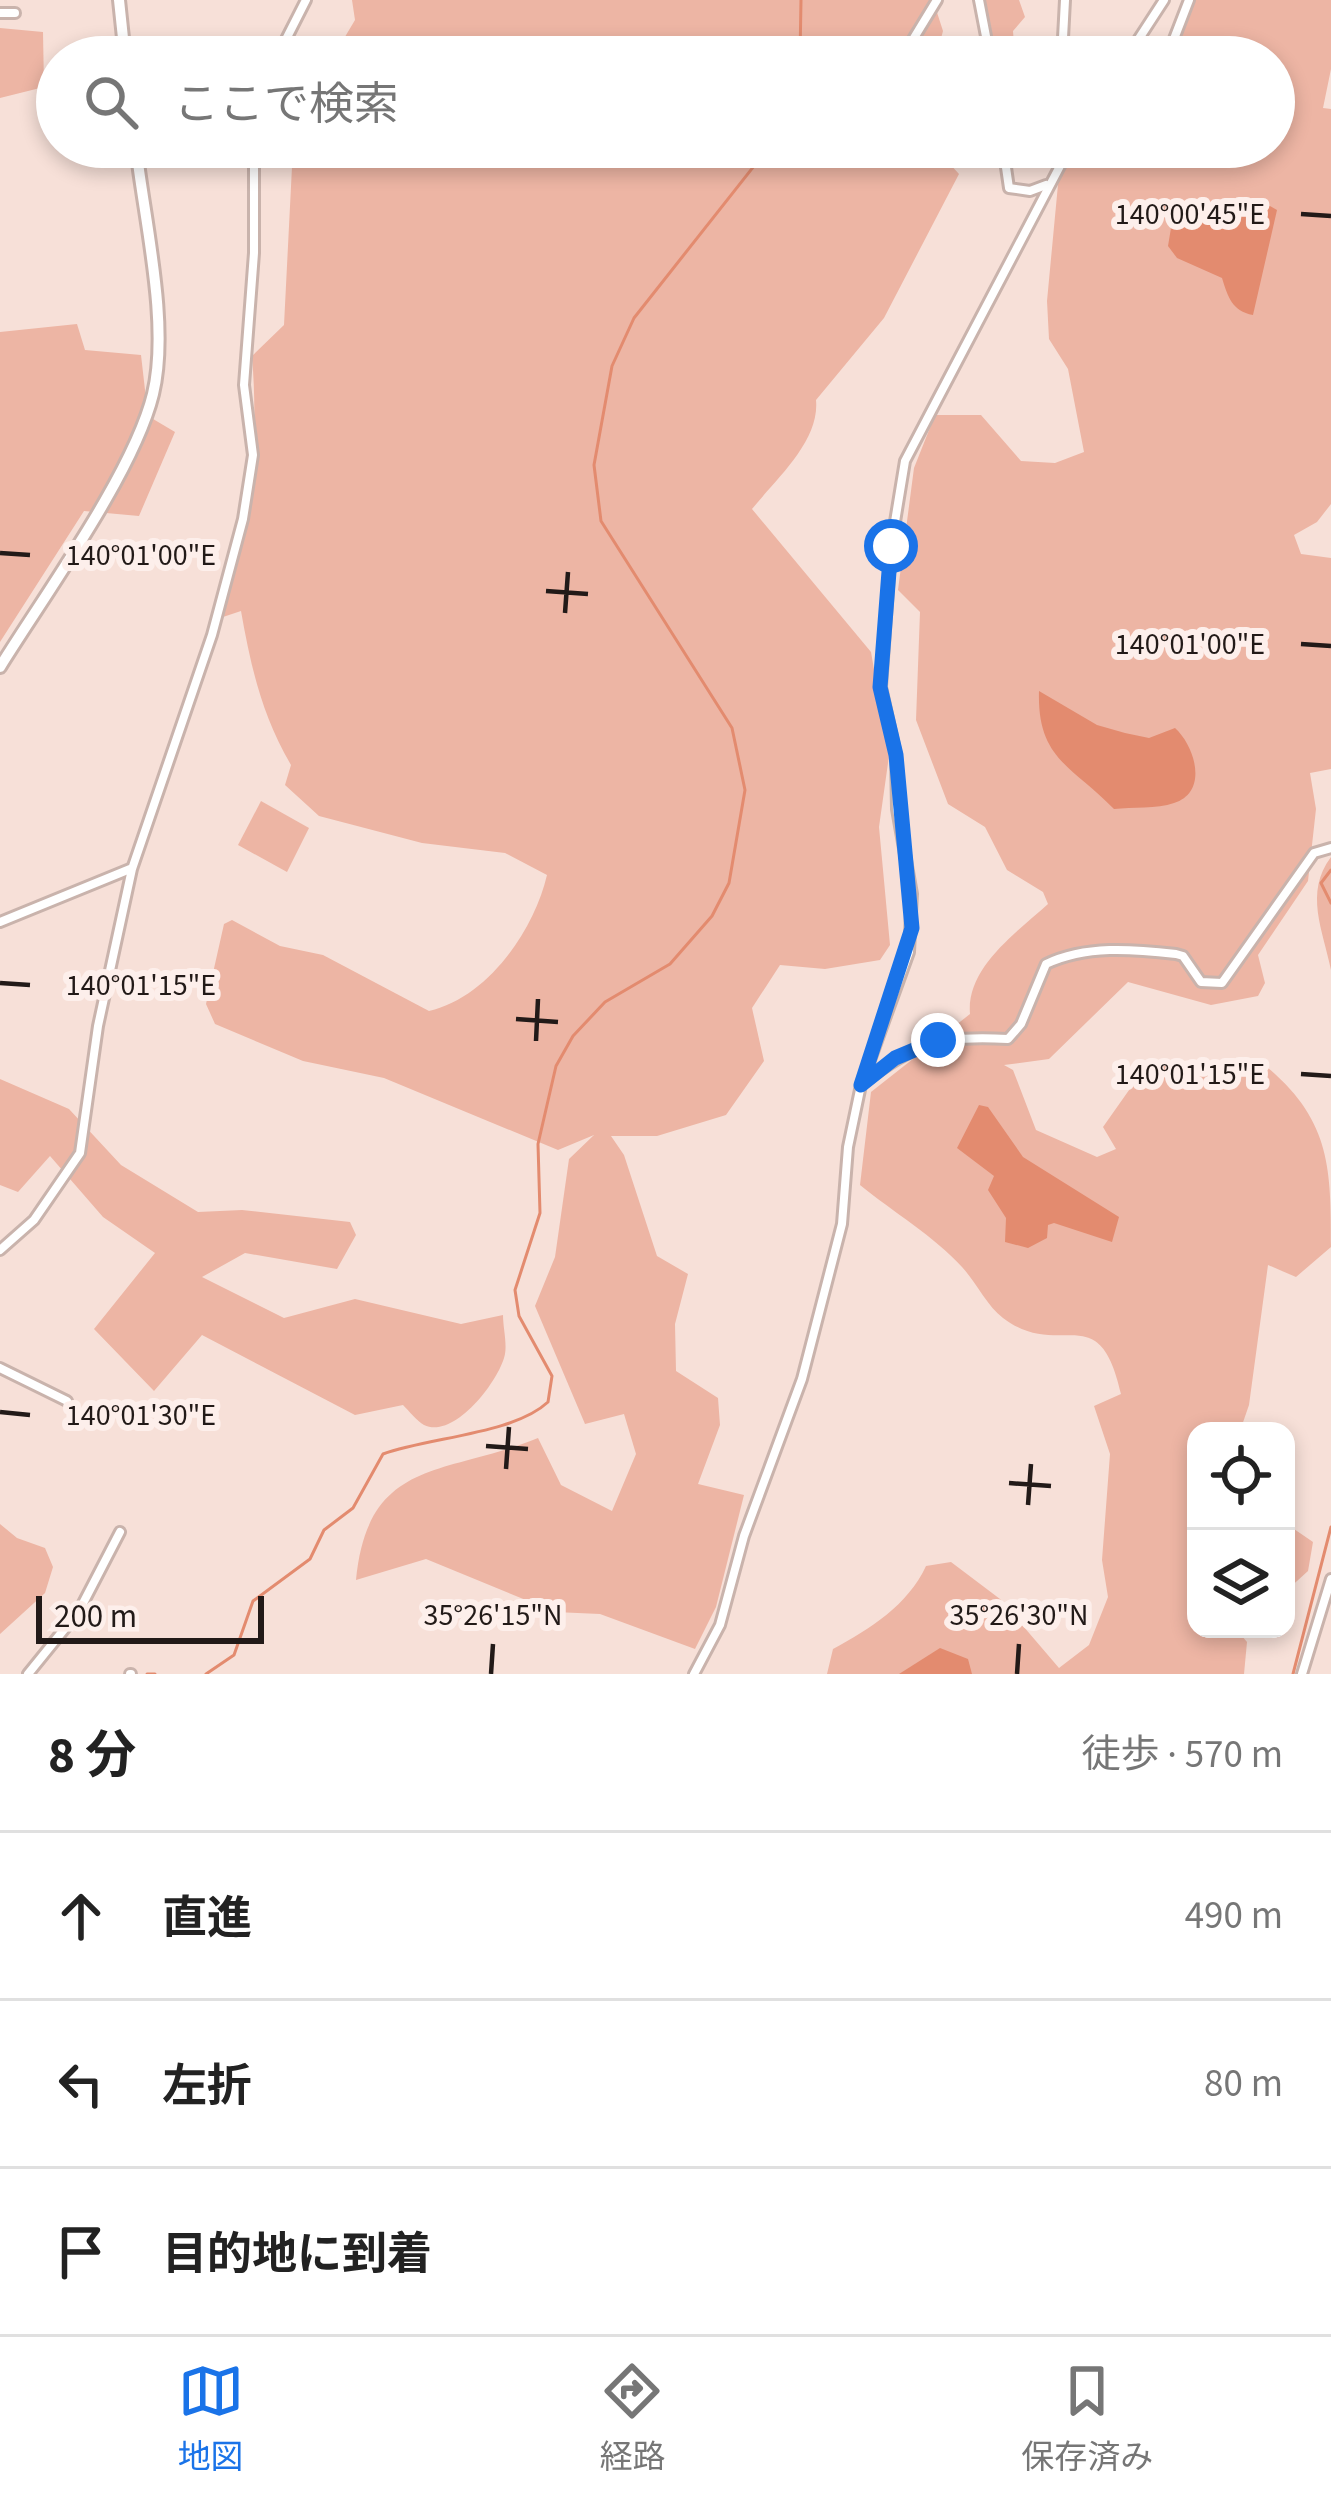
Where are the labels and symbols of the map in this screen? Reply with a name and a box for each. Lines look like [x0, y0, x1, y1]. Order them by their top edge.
text: 140°00'45"E [1115, 193, 1265, 236]
route start [864, 519, 918, 573]
text: 140°01'00"E [66, 534, 216, 577]
text: 140°01'00"E [1115, 623, 1265, 666]
text: 140°01'15"E [66, 964, 216, 1007]
route end [911, 1013, 965, 1067]
text: 140°01'15"E [1115, 1053, 1265, 1096]
text: 140°01'30"E [66, 1394, 216, 1437]
scale bar [36, 1590, 264, 1643]
text: 35°26'15"N [423, 1594, 563, 1637]
text: 35°26'30"N [949, 1594, 1089, 1637]

